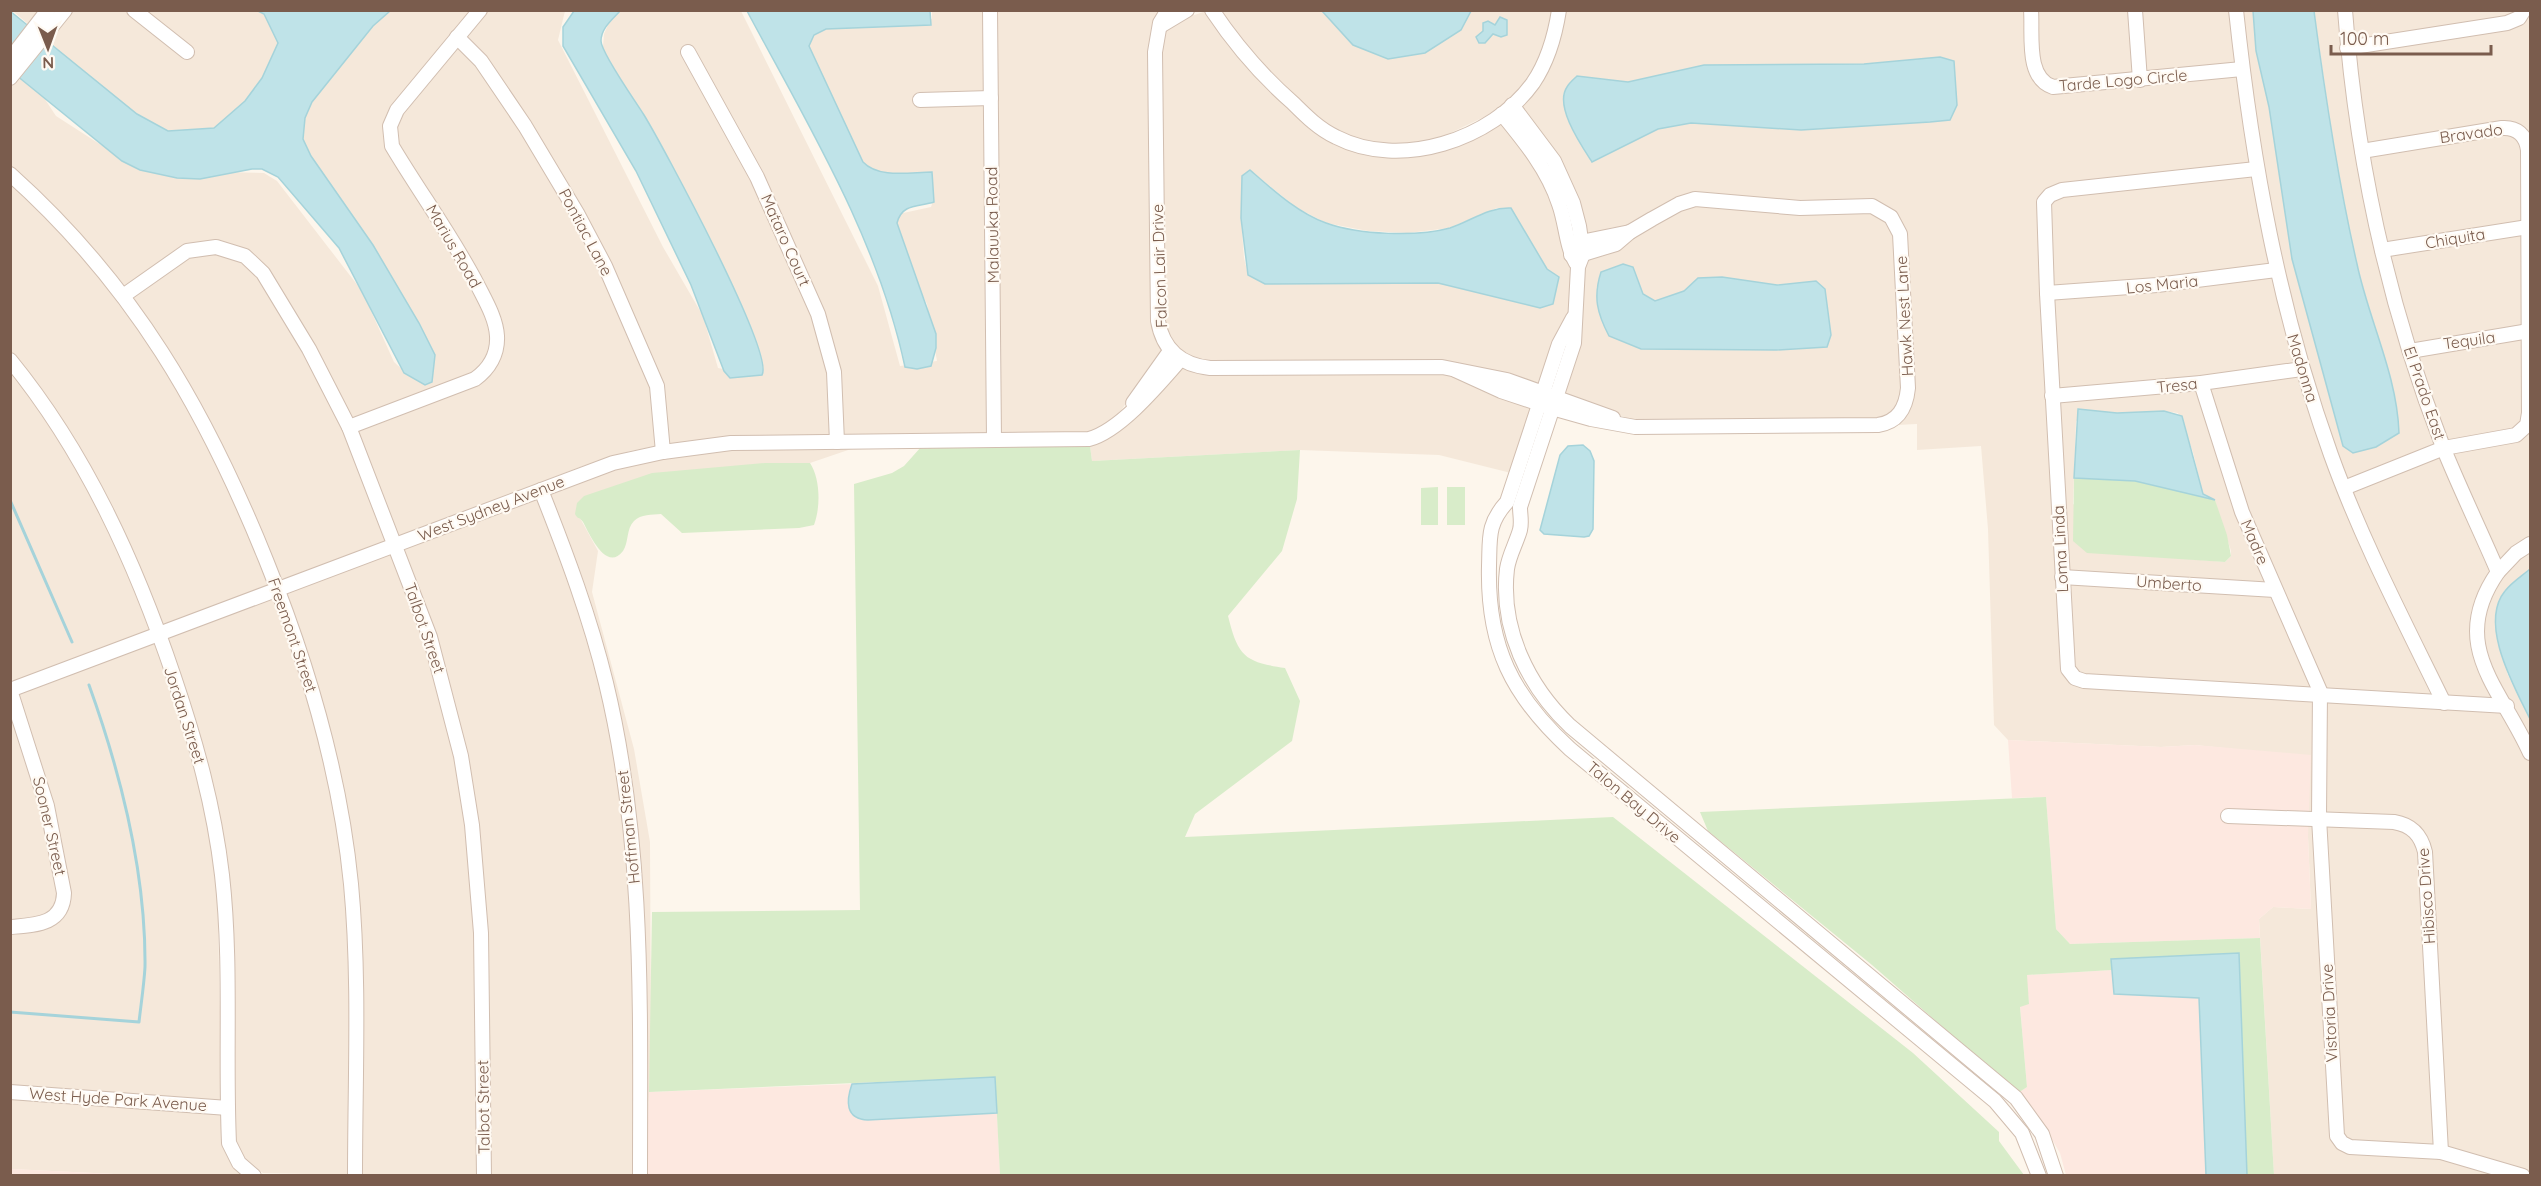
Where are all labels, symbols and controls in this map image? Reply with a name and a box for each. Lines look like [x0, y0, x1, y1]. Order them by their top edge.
north arrow [18, 18, 78, 78]
scale bar [2331, 18, 2492, 56]
text: 100 m [2340, 27, 2389, 50]
text: N [42, 53, 54, 73]
street label: Tarde Logo Circle [2058, 64, 2188, 96]
street label: Bravado [2438, 119, 2504, 147]
street label: Malauuka Road [981, 167, 1003, 283]
street label: Pontiac Lane [555, 185, 617, 279]
street label: Mataro Court [757, 191, 815, 289]
street label: Marius Road [422, 201, 486, 291]
street label: Falcon Lair Drive [1147, 204, 1171, 328]
street label: Chiquita [2424, 223, 2486, 253]
street label: Hawk Nest Lane [1891, 255, 1917, 377]
street label: Los Maria [2125, 270, 2199, 298]
street label: Tequila [2442, 326, 2496, 354]
street label: Madonna [2283, 331, 2323, 405]
street label: El Prado East [2400, 344, 2450, 442]
street label: Tresa [2156, 373, 2198, 397]
street label: West Sydney Avenue [415, 471, 567, 545]
street label: Loma Linda [2048, 505, 2072, 593]
street label: Madre [2237, 516, 2273, 568]
street label: Umberto [2135, 571, 2203, 595]
street label: Freemont Street [264, 575, 322, 695]
street label: Talbot Street [400, 580, 450, 676]
street label: Jordan Street [160, 664, 210, 766]
street label: Talon Bay Drive [1583, 757, 1685, 847]
street label: Hoffman Street [612, 769, 644, 885]
street label: Sooner Street [29, 775, 71, 877]
street label: Hibisco Drive [2413, 847, 2439, 945]
street label: Vistoria Drive [2316, 963, 2342, 1063]
street label: Talbot Street [472, 1060, 494, 1154]
street label: West Hyde Park Avenue [28, 1083, 208, 1115]

